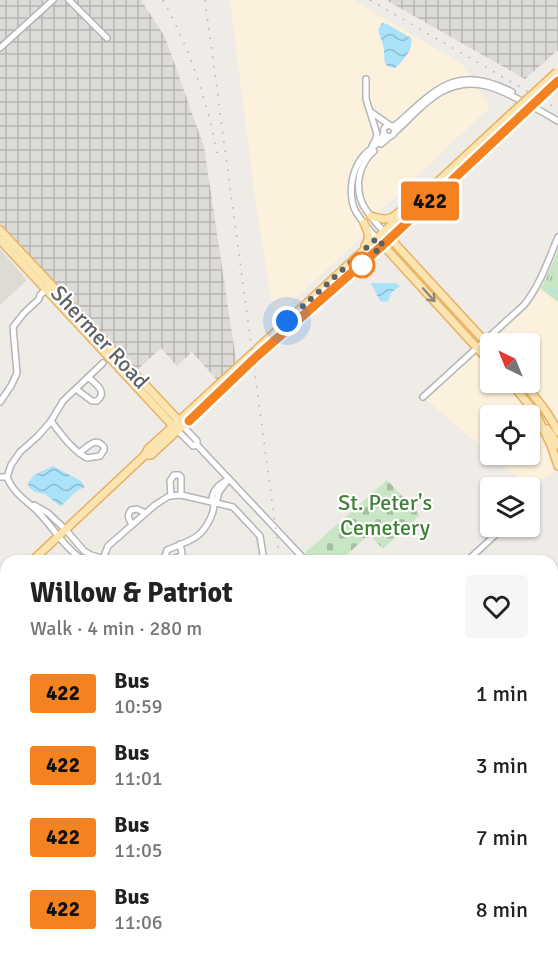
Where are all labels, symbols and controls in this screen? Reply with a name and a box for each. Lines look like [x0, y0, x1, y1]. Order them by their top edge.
line badge: 422 [396, 182, 464, 220]
text: 422 [413, 188, 447, 214]
unlabelled marker [349, 252, 375, 278]
street label: Shermer Road [45, 280, 155, 394]
one-way arrow [422, 288, 437, 303]
your location [272, 306, 302, 336]
north arrow [480, 333, 540, 393]
map controls [480, 333, 540, 537]
button: locate [480, 405, 540, 465]
button: layers [480, 477, 540, 537]
park label: St. Peter's Cemetery [338, 489, 432, 541]
button: heart [465, 575, 528, 638]
text: Willow & Patriot [30, 576, 233, 610]
text: Walk · 4 min · 280 m [30, 616, 202, 641]
text: Bus [114, 667, 149, 694]
text: 422 [46, 680, 80, 706]
text: 1 min [476, 680, 528, 707]
text: 10:59 [114, 694, 163, 719]
text: Bus [114, 739, 149, 766]
text: 422 [46, 752, 80, 778]
text: 3 min [476, 752, 528, 779]
text: 11:01 [114, 766, 163, 791]
text: Bus [114, 811, 149, 838]
text: 422 [46, 824, 80, 850]
text: 7 min [476, 824, 528, 851]
text: 11:05 [114, 838, 163, 863]
text: Bus [114, 883, 149, 910]
text: 422 [46, 896, 80, 922]
text: 8 min [476, 896, 528, 923]
text: 11:06 [114, 910, 163, 935]

